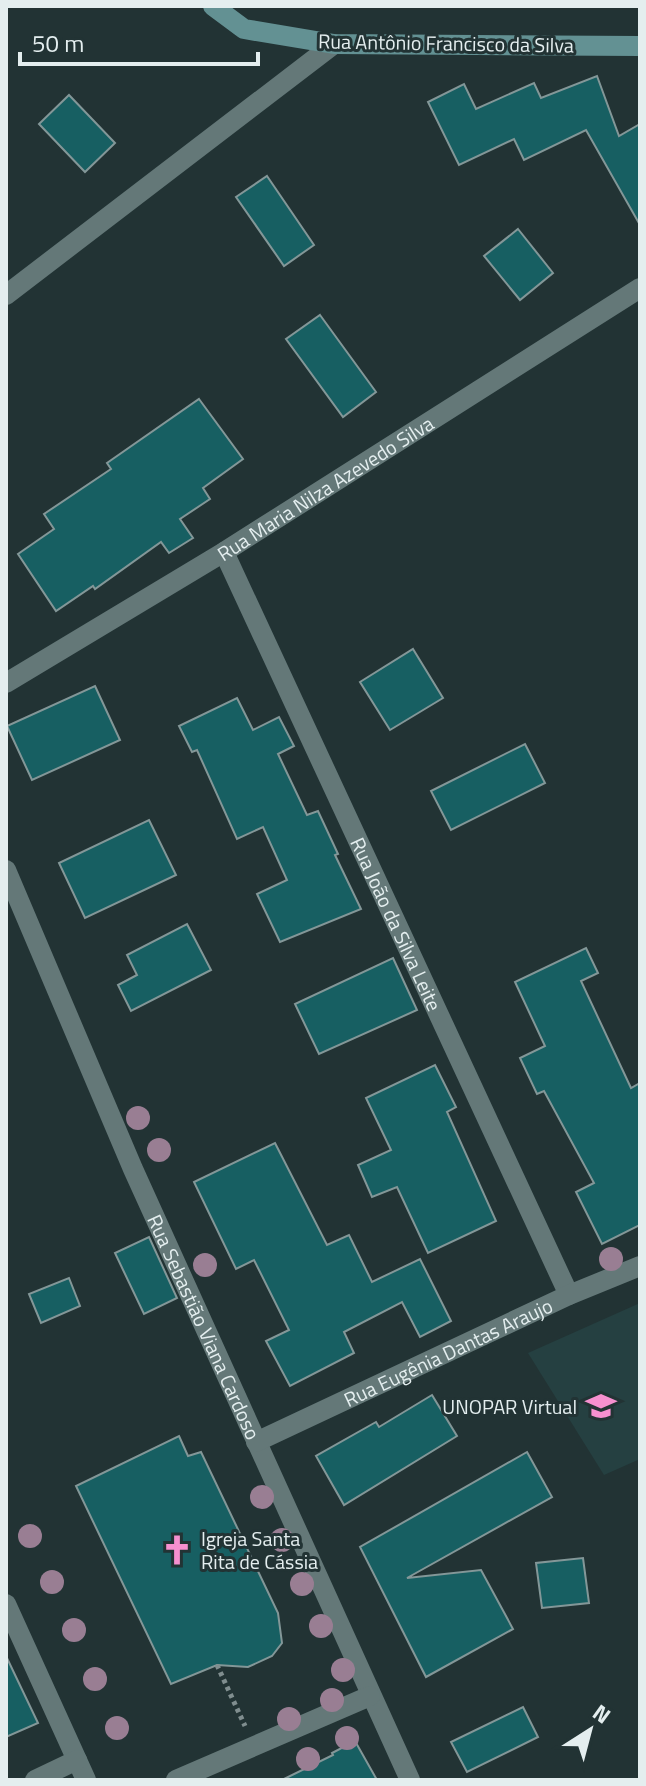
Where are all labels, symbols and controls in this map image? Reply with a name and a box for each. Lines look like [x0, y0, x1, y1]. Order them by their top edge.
scale bar [20, 16, 258, 66]
text: 50 m [32, 25, 84, 61]
street label: Rua Antônio Francisco da Silva [318, 25, 574, 61]
street label: Rua Maria Nilza Azevedo Silva [211, 407, 439, 568]
street label: Rua João da Silva Leite [343, 832, 450, 1016]
street label: Rua Sebastião Viana Cardoso [140, 1209, 269, 1444]
street label: Rua Eugênia Dantas Araujo [338, 1289, 558, 1414]
school or university icon: UNOPAR Virtual [584, 1389, 618, 1423]
place label: UNOPAR Virtual [442, 1391, 577, 1422]
place label: Igreja Santa Rita de Cássia [201, 1523, 318, 1577]
church icon: Igreja Santa Rita de Cássia [160, 1533, 194, 1567]
north arrow [550, 1690, 630, 1770]
text: N [586, 1696, 618, 1732]

